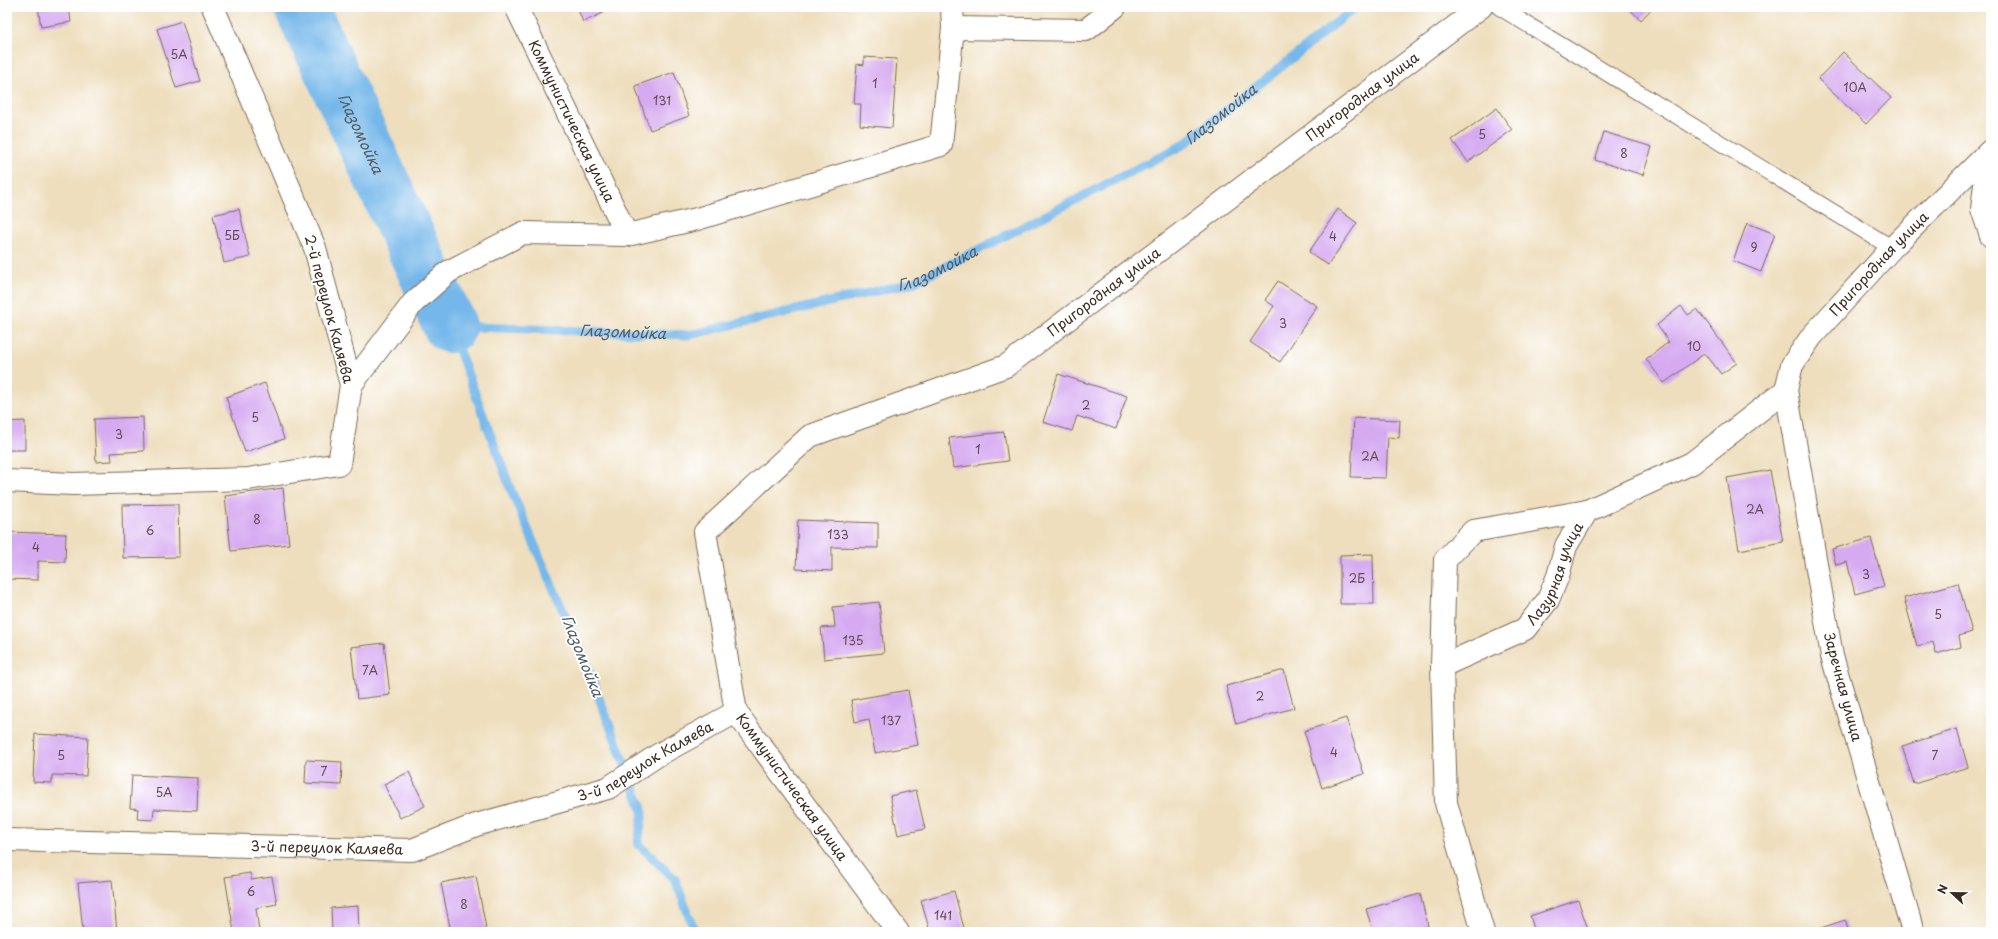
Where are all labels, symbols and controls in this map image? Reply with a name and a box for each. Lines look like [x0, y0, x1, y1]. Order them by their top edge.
street label: Коммунистическая улица [524, 36, 621, 206]
house number: 5А [171, 45, 187, 63]
street label: Пригородная улица [1301, 46, 1423, 146]
house number: 1 [872, 74, 878, 92]
water label: Глазомойка [1179, 77, 1262, 149]
house number: 10А [1843, 78, 1867, 96]
water label: Глазомойка [333, 89, 391, 178]
house number: 131 [653, 91, 671, 109]
house number: 5 [1478, 125, 1486, 143]
house number: 8 [1620, 144, 1628, 162]
street label: Пригородная улица [1824, 206, 1933, 321]
house number: 5Б [224, 226, 240, 244]
house number: 4 [1329, 227, 1337, 245]
street label: 2-й переулок Каляева [300, 232, 359, 386]
house number: 9 [1750, 238, 1758, 256]
water label: Глазомойка [895, 239, 982, 296]
street label: Пригородная улица [1043, 242, 1165, 341]
house number: 3 [1279, 314, 1287, 332]
water label: Глазомойка [579, 318, 667, 344]
house number: 10 [1687, 337, 1701, 355]
house number: 2 [1082, 396, 1090, 414]
house number: 5 [251, 408, 259, 426]
house number: 3 [115, 425, 123, 443]
house number: 1 [975, 440, 981, 458]
house number: 2А [1361, 447, 1379, 465]
house number: 2А [1746, 500, 1764, 518]
house number: 8 [253, 510, 261, 528]
street label: Лазурная улица [1521, 518, 1588, 629]
house number: 6 [146, 521, 154, 539]
house number: 133 [827, 525, 849, 543]
house number: 4 [32, 538, 40, 556]
house number: 3 [1862, 565, 1870, 583]
house number: 2Б [1349, 569, 1365, 587]
house number: 5 [1934, 605, 1942, 623]
water label: Глазомойка [557, 611, 611, 700]
street label: Заречная улица [1819, 630, 1868, 744]
house number: 135 [843, 631, 863, 649]
house number: 7А [362, 661, 378, 679]
house number: 2 [1256, 687, 1264, 705]
street label: Коммунистическая улица [732, 708, 853, 865]
house number: 137 [881, 711, 901, 729]
street label: 3-й переулок Каляева [575, 716, 717, 806]
house number: 4 [1330, 743, 1338, 761]
house number: 5 [57, 746, 65, 764]
house number: 7 [1932, 746, 1939, 764]
house number: 7 [321, 762, 328, 780]
house number: 5А [156, 783, 172, 801]
street label: 3-й переулок Каляева [250, 835, 404, 860]
north arrow [1932, 873, 1972, 913]
house number: 6 [247, 882, 255, 900]
text: N [1933, 882, 1952, 896]
house number: 8 [460, 895, 468, 913]
house number: 141 [934, 906, 952, 924]

